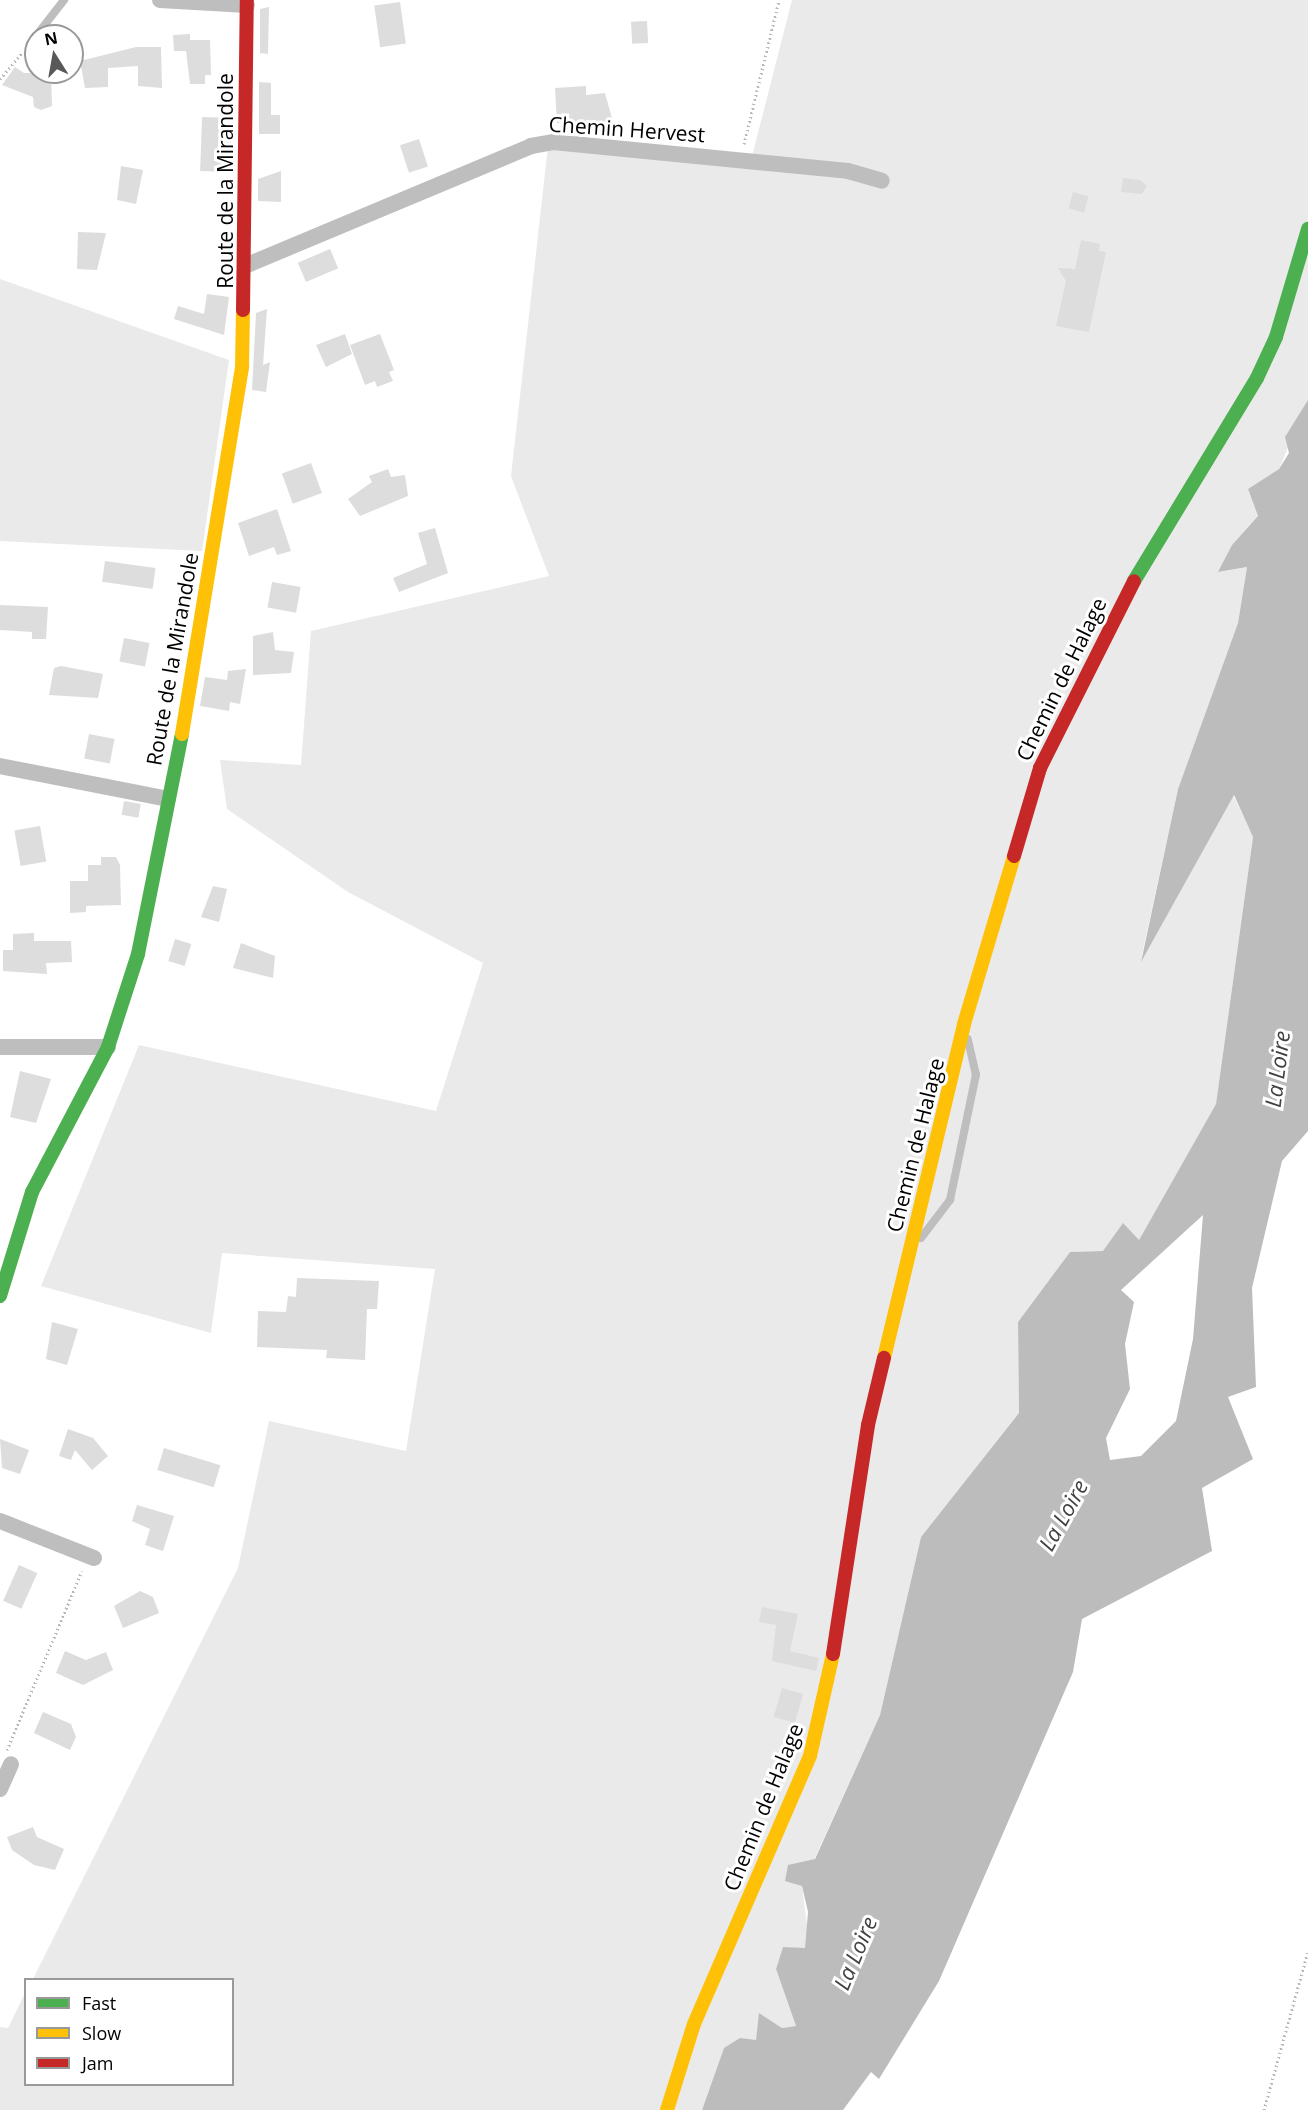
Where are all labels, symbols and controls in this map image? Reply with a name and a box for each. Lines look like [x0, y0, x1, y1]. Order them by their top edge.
north arrow [24, 24, 84, 84]
text: N [42, 26, 59, 50]
street label: Route de la Mirandole [212, 73, 238, 289]
street label: Chemin Hervest [548, 111, 706, 147]
street label: Route de la Mirandole [141, 551, 203, 767]
street label: Chemin de Halage [1011, 593, 1111, 765]
water label: La Loire [1259, 1029, 1295, 1109]
street label: Chemin de Halage [881, 1055, 949, 1235]
water label: La Loire [1033, 1475, 1093, 1555]
street label: Chemin de Halage [718, 1720, 808, 1894]
water label: La Loire [828, 1912, 882, 1994]
legend [24, 1978, 234, 2086]
text: Fast [82, 1991, 116, 2015]
text: Slow [82, 2021, 121, 2045]
text: Jam [82, 2051, 114, 2075]

